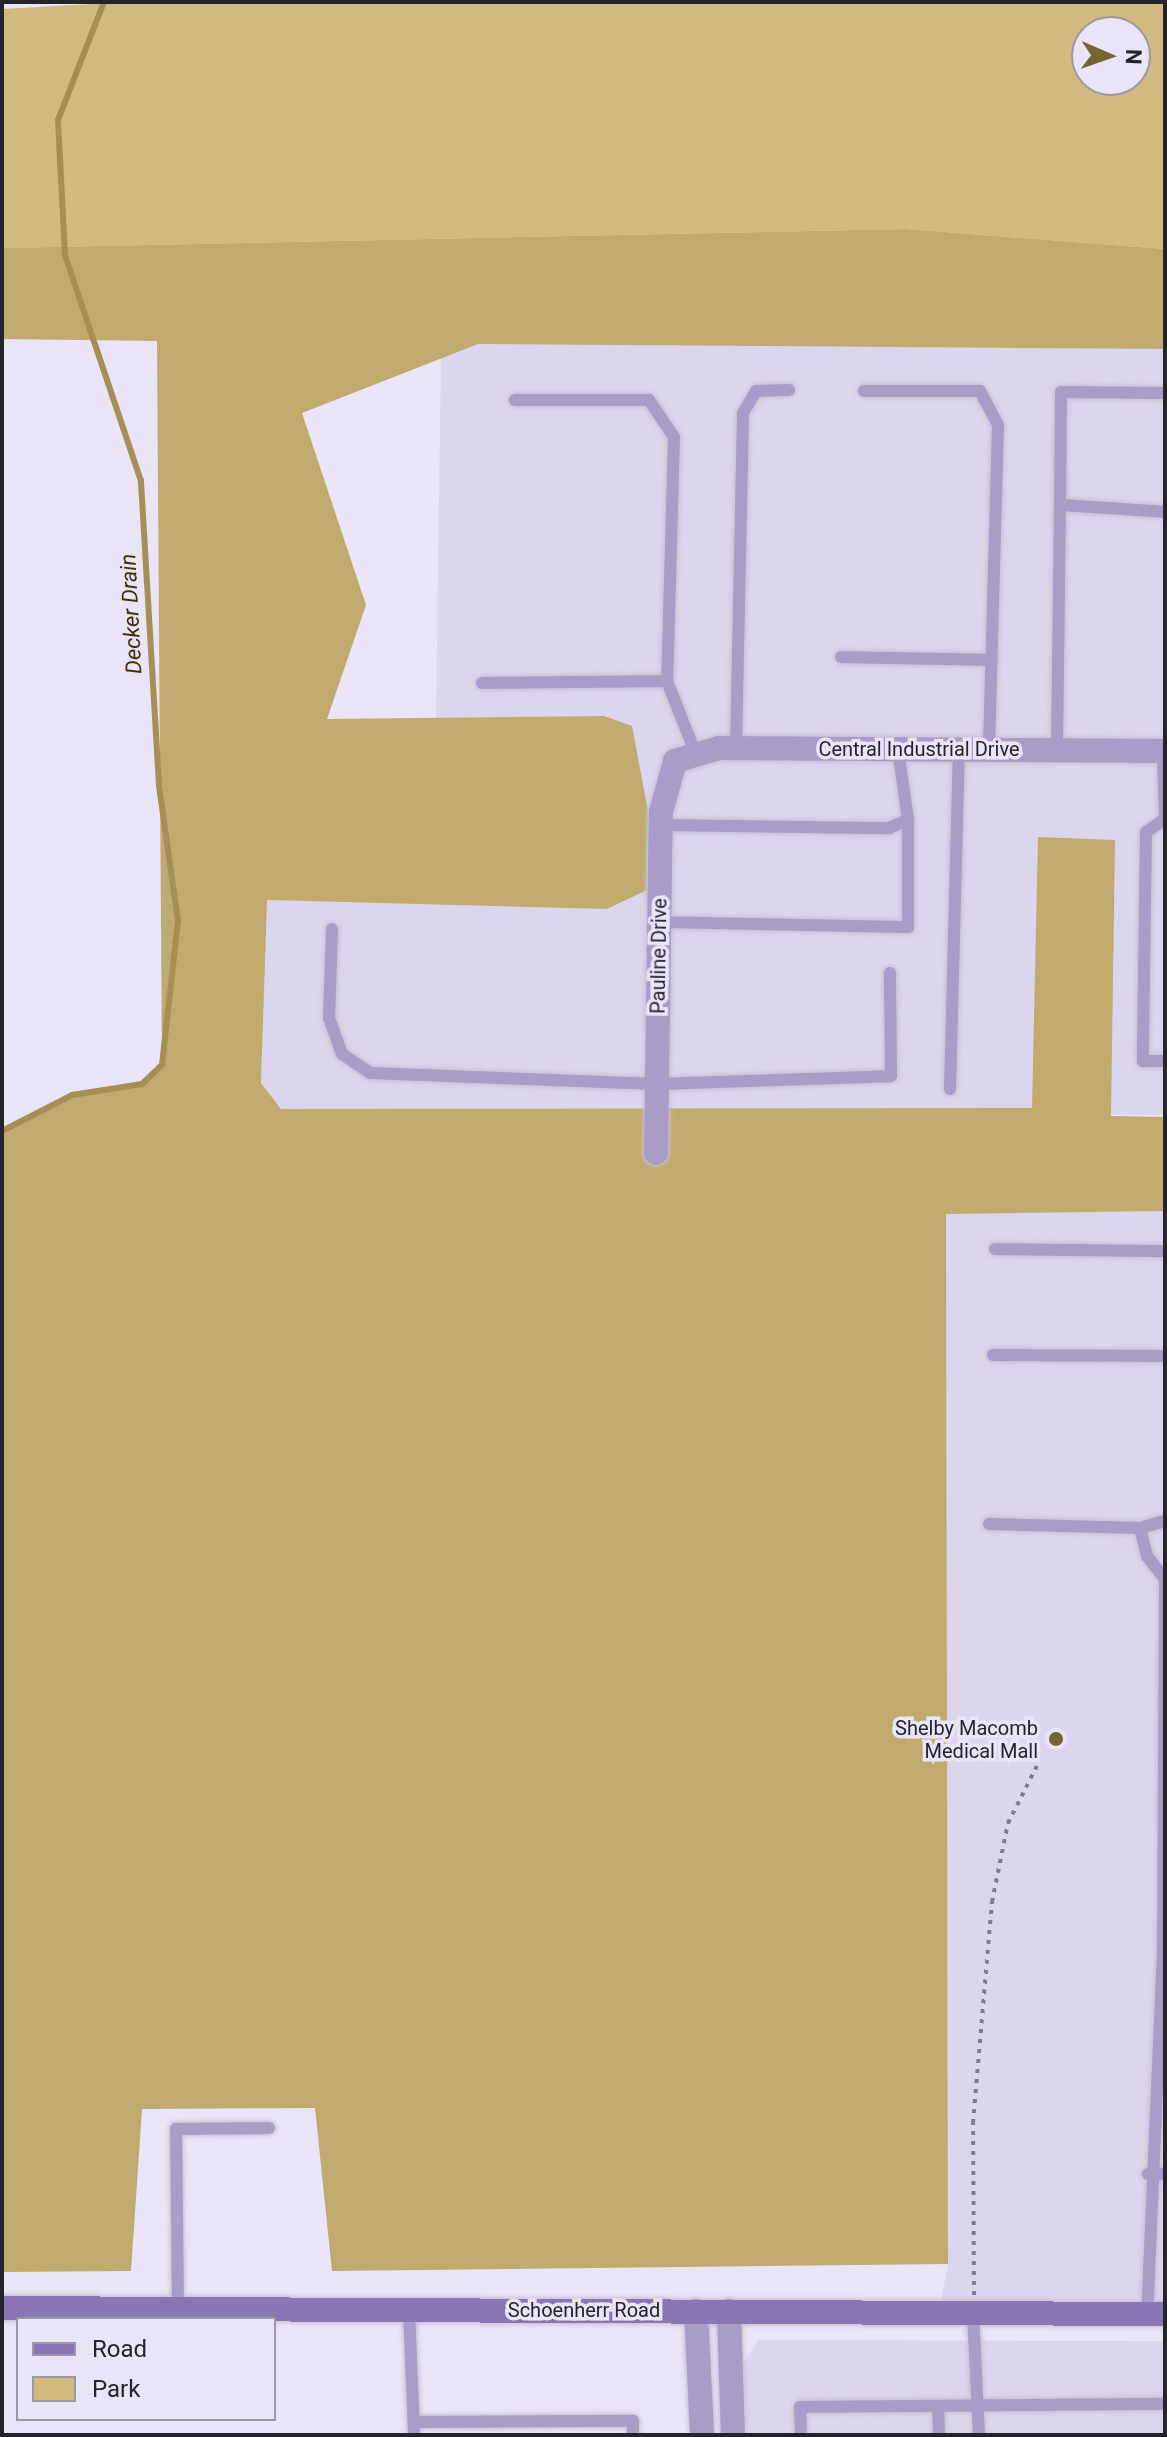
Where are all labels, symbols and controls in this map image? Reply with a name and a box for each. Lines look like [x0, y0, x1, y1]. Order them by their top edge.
north arrow [1071, 16, 1151, 96]
text: N [1121, 49, 1146, 65]
water label: Decker Drain [115, 553, 147, 675]
street label: Central Industrial Drive [818, 737, 1020, 761]
street label: Pauline Drive [646, 898, 672, 1014]
place label: Shelby Macomb Medical Mall [895, 1716, 1038, 1763]
marker: Shelby Macomb Medical Mall [1045, 1728, 1067, 1750]
street label: Schoenherr Road [508, 2298, 660, 2322]
legend [16, 2317, 276, 2421]
text: Road [92, 2335, 147, 2363]
text: Park [92, 2375, 140, 2403]

